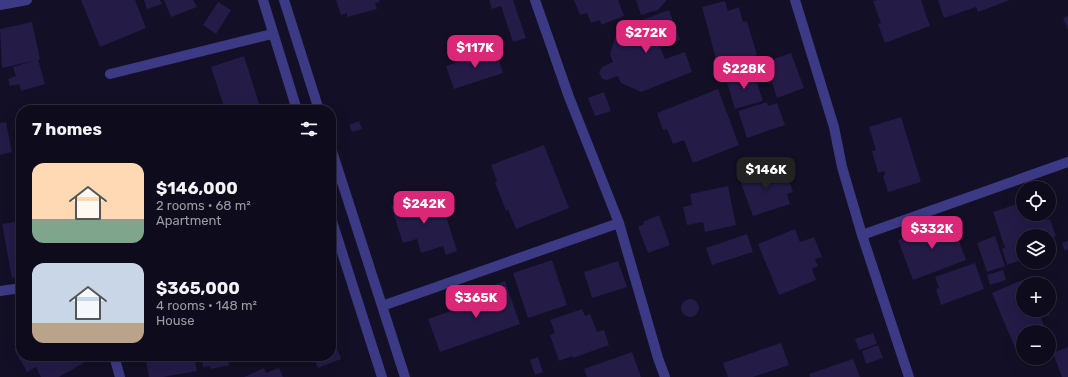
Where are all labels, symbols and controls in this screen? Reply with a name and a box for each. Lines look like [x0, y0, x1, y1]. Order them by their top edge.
pin: $272K [618, 20, 674, 54]
text: $272K [625, 25, 667, 40]
pin: $117K [447, 35, 503, 69]
text: $117K [456, 40, 494, 55]
pin: $228K [716, 56, 772, 90]
text: $228K [722, 61, 766, 76]
icon: filters [298, 118, 320, 140]
text: 7 homes [32, 119, 102, 139]
pin: $146K [738, 157, 794, 191]
text: $146K [745, 162, 787, 177]
text: $146,000 [156, 178, 238, 198]
icon: home [64, 179, 112, 227]
map controls [1016, 181, 1056, 365]
button: locate [1016, 181, 1056, 221]
pin: $242K [396, 191, 452, 225]
text: $242K [402, 196, 446, 211]
text: 2 rooms · 68 m² [156, 198, 251, 213]
text: Apartment [156, 213, 221, 228]
pin: $332K [904, 216, 960, 250]
text: $332K [911, 221, 953, 236]
button: layers [1016, 229, 1056, 269]
button: + [1016, 277, 1056, 317]
text: $365,000 [156, 278, 240, 298]
icon: home [64, 279, 112, 327]
pin: $365K [448, 285, 504, 319]
text: $365K [455, 290, 497, 305]
text: 4 rooms · 148 m² [156, 298, 257, 313]
text: House [156, 313, 194, 328]
button: − [1016, 325, 1056, 365]

